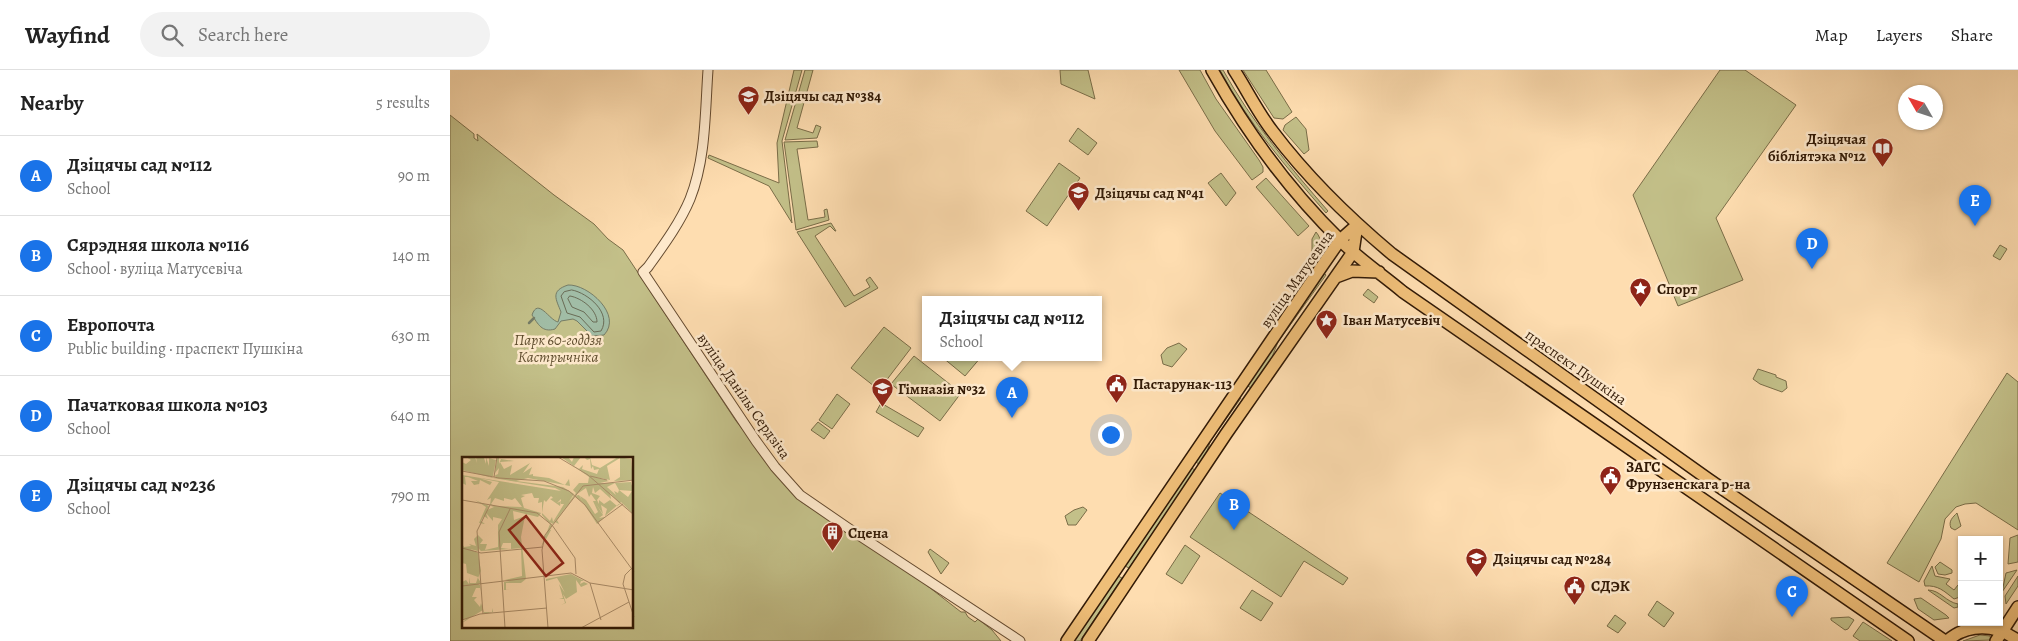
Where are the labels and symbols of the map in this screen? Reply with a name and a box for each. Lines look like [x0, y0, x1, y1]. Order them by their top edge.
school or university icon: Дзіцячы сад №384 [736, 84, 760, 115]
north arrow [1898, 85, 1943, 130]
place label: Дзіцячы сад №384 [764, 86, 881, 106]
place label: Дзіцячая бібліятэка №12 [1768, 129, 1867, 166]
library icon: Дзіцячая бібліятэка №12 [1870, 136, 1894, 167]
school or university icon: Дзіцячы сад №41 [1067, 181, 1091, 212]
place label: Дзіцячы сад №41 [1095, 183, 1205, 203]
pin: E [1959, 185, 1991, 226]
street label: вуліца Матусевіча [1256, 226, 1338, 332]
pin: D [1796, 228, 1828, 269]
place icon: Спорт [1629, 277, 1653, 308]
place label: Спорт [1657, 279, 1697, 299]
place icon: Іван Матусевіч [1315, 308, 1339, 339]
place label: Іван Матусевіч [1343, 310, 1440, 330]
street label: праспект Пушкіна [1521, 325, 1631, 410]
street label: вуліца Данілы Сердзіча [693, 329, 795, 463]
park label: Парк 60-годдзя Кастрычніка [514, 330, 602, 367]
public building icon: Пастарунак-113 [1105, 372, 1129, 403]
place label: Пастарунак-113 [1133, 374, 1232, 394]
school or university icon: Гімназія №32 [870, 377, 894, 408]
pin: A [996, 377, 1028, 418]
place label: Гімназія №32 [898, 379, 986, 399]
your location [1098, 422, 1124, 448]
inset map [462, 457, 634, 628]
place label: ЗАГС Фрунзенскага р-на [1626, 457, 1751, 494]
public building icon: ЗАГС Фрунзенскага р-на [1598, 464, 1622, 495]
pin: B [1218, 489, 1250, 530]
building icon: Сцена [820, 521, 844, 552]
place label: Сцена [848, 523, 889, 543]
school or university icon: Дзіцячы сад №284 [1465, 547, 1489, 578]
place label: Дзіцячы сад №284 [1493, 549, 1611, 569]
public building icon: СДЭК [1563, 574, 1587, 605]
place label: СДЭК [1591, 576, 1630, 596]
pin: C [1776, 576, 1808, 617]

